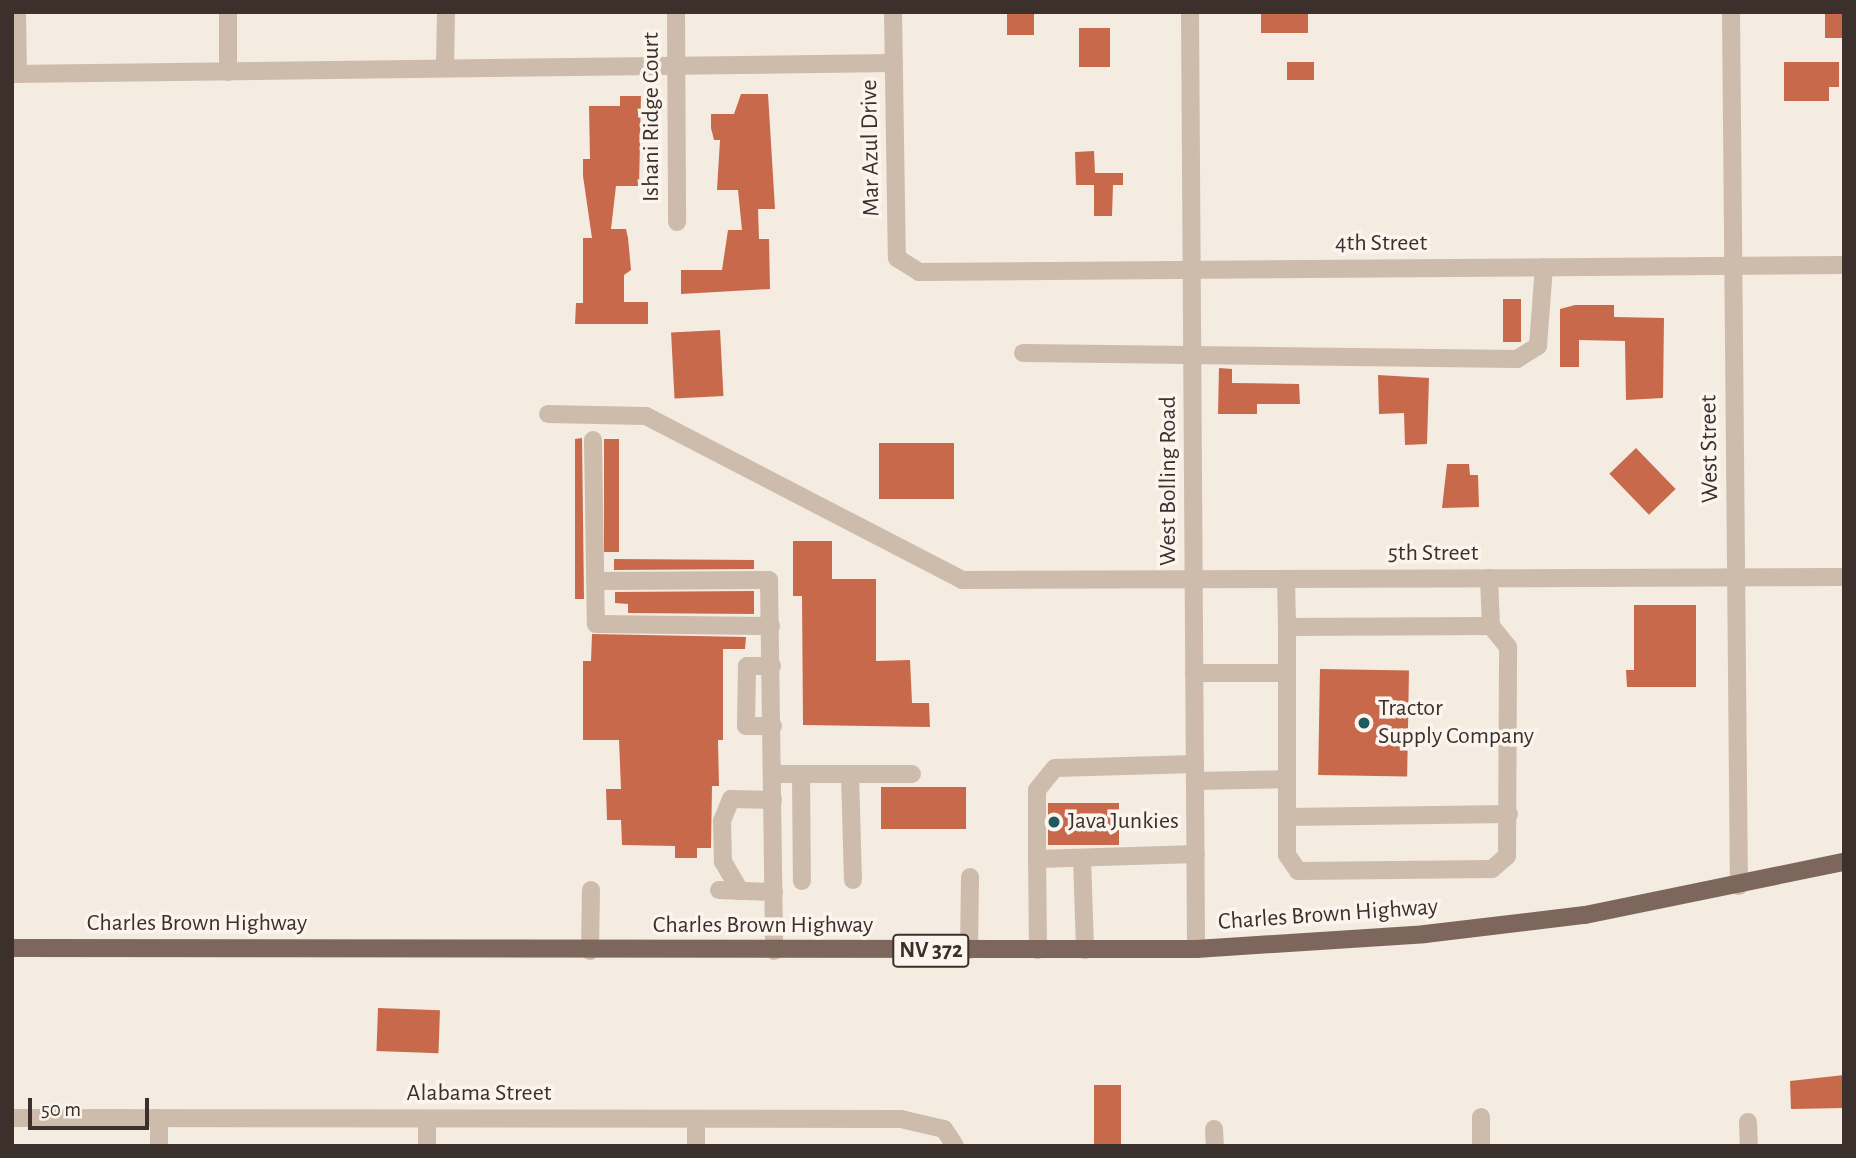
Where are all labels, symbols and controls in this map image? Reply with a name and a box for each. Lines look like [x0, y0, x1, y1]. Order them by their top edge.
street label: Ishani Ridge Court [638, 32, 666, 202]
street label: Mar Azul Drive [855, 79, 887, 217]
street label: 4th Street [1335, 230, 1427, 258]
street label: West Street [1695, 395, 1725, 503]
street label: West Bolling Road [1155, 396, 1183, 566]
street label: 5th Street [1388, 540, 1478, 568]
place label: Tractor Supply Company [1378, 695, 1534, 751]
marker: Tractor Supply Company [1356, 715, 1372, 731]
place label: Java Junkies [1068, 808, 1179, 836]
marker: Java Junkies [1046, 814, 1062, 830]
street label: Charles Brown Highway [1217, 893, 1439, 937]
street label: Charles Brown Highway [87, 910, 307, 938]
street label: Charles Brown Highway [653, 912, 873, 940]
road number: NV 372 [891, 932, 971, 970]
street label: Alabama Street [407, 1080, 551, 1108]
scale bar [32, 1084, 152, 1128]
text: 50 m [41, 1099, 81, 1120]

